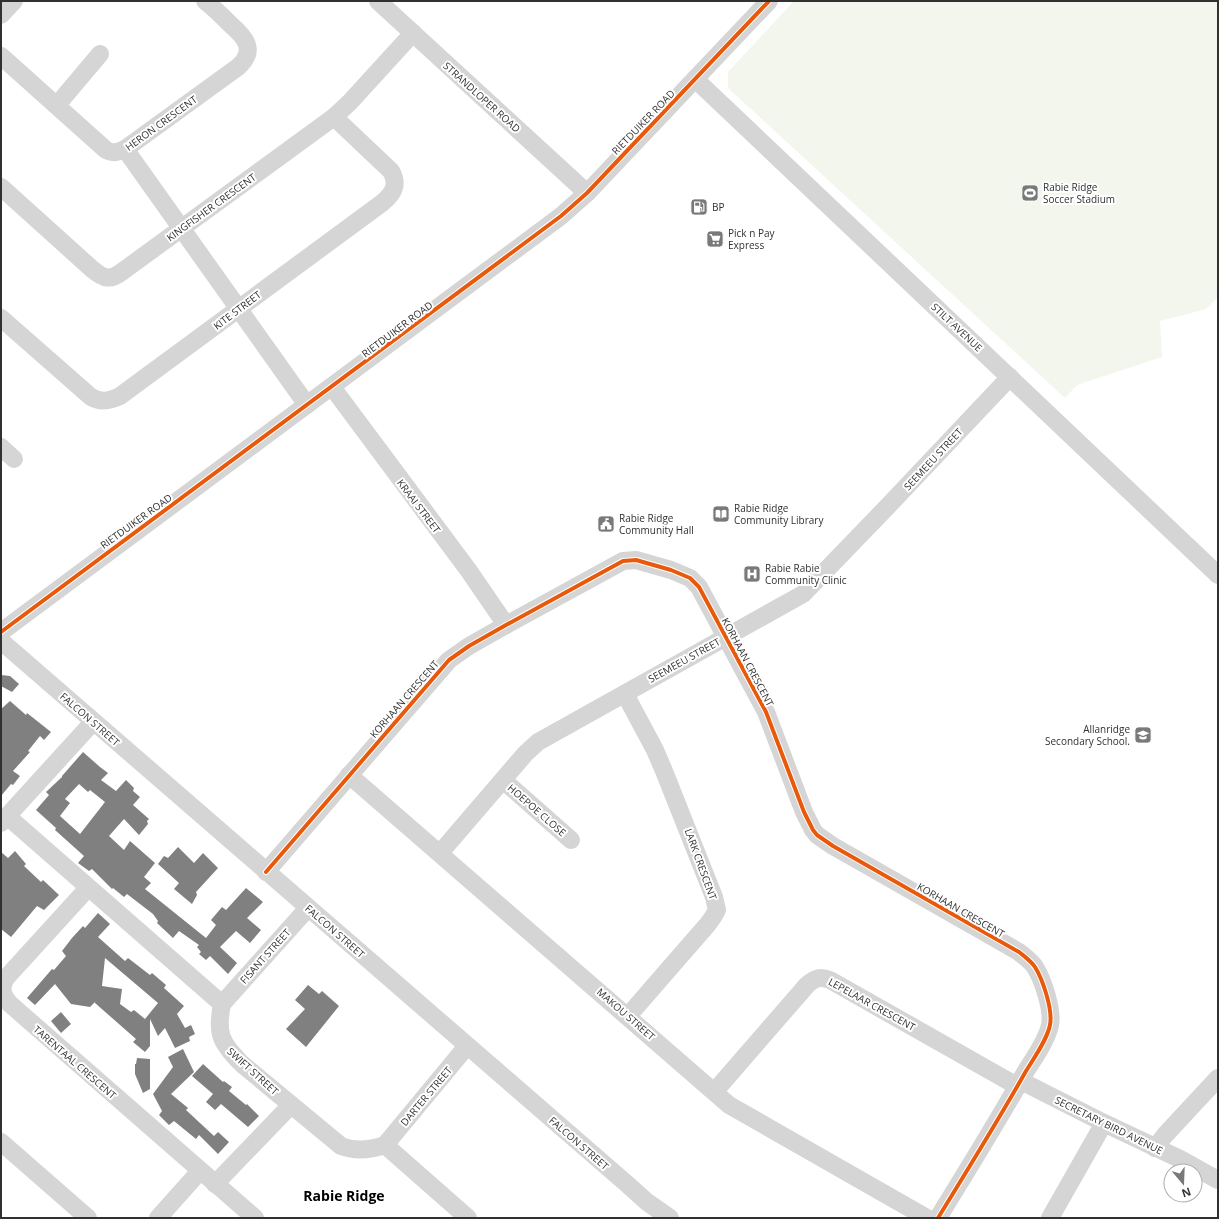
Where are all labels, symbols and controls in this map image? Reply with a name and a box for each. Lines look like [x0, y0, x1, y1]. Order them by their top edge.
street label: STRANDLOPER ROAD [440, 59, 524, 135]
street label: RIETDUIKER ROAD [608, 86, 678, 158]
street label: HERON CRESCENT [122, 92, 200, 154]
street label: KINGFISHER CRESCENT [163, 170, 259, 244]
place label: Rabie Ridge Soccer Stadium [1043, 180, 1115, 206]
sports icon: Rabie Ridge Soccer Stadium [1020, 183, 1040, 203]
fuel station icon: BP [689, 197, 709, 217]
place label: BP [712, 200, 724, 214]
place label: Pick n Pay Express [728, 226, 775, 252]
supermarket icon: Pick n Pay Express [705, 229, 725, 249]
street label: KITE STREET [210, 287, 264, 333]
street label: RIETDUIKER ROAD [359, 298, 435, 360]
street label: STILT AVENUE [928, 300, 986, 354]
street label: SEEMEEU STREET [900, 424, 966, 493]
street label: KRAAI STREET [394, 476, 444, 536]
street label: RIETDUIKER ROAD [97, 490, 175, 552]
place label: Rabie Ridge Community Library [734, 501, 824, 527]
library icon: Rabie Ridge Community Library [711, 504, 731, 524]
place label: Rabie Ridge Community Hall [619, 511, 694, 537]
public building icon: Rabie Ridge Community Hall [596, 514, 616, 534]
place label: Rabie Rabie Community Clinic [765, 561, 847, 587]
hospital icon: Rabie Rabie Community Clinic [742, 564, 762, 584]
street label: KORHAAN CRESCENT [719, 615, 778, 709]
street label: SEEMEEU STREET [645, 634, 723, 686]
street label: KORHAAN CRESCENT [366, 657, 442, 741]
street label: FALCON STREET [57, 689, 123, 749]
place label: Allanridge Secondary School. [1045, 722, 1130, 748]
school or university icon: Allanridge Secondary School. [1133, 725, 1153, 745]
street label: HOEPOE CLOSE [505, 781, 569, 839]
street label: LARK CRESCENT [682, 826, 721, 902]
street label: KORHAAN CRESCENT [915, 879, 1008, 941]
street label: FALCON STREET [302, 901, 368, 961]
street label: FISANT STREET [237, 925, 294, 986]
street label: LEPELAAR CRESCENT [826, 974, 918, 1034]
street label: MAKOU STREET [594, 985, 658, 1044]
street label: TARENTAAL CRESCENT [31, 1022, 120, 1102]
street label: SWIFT STREET [224, 1044, 282, 1098]
street label: DARTER STREET [397, 1063, 455, 1129]
street label: SECRETARY BIRD AVENUE [1053, 1093, 1165, 1157]
street label: FALCON STREET [546, 1113, 612, 1173]
north arrow [1163, 1163, 1203, 1203]
text: N [1180, 1184, 1193, 1201]
district label: Rabie Ridge [303, 1186, 385, 1205]

